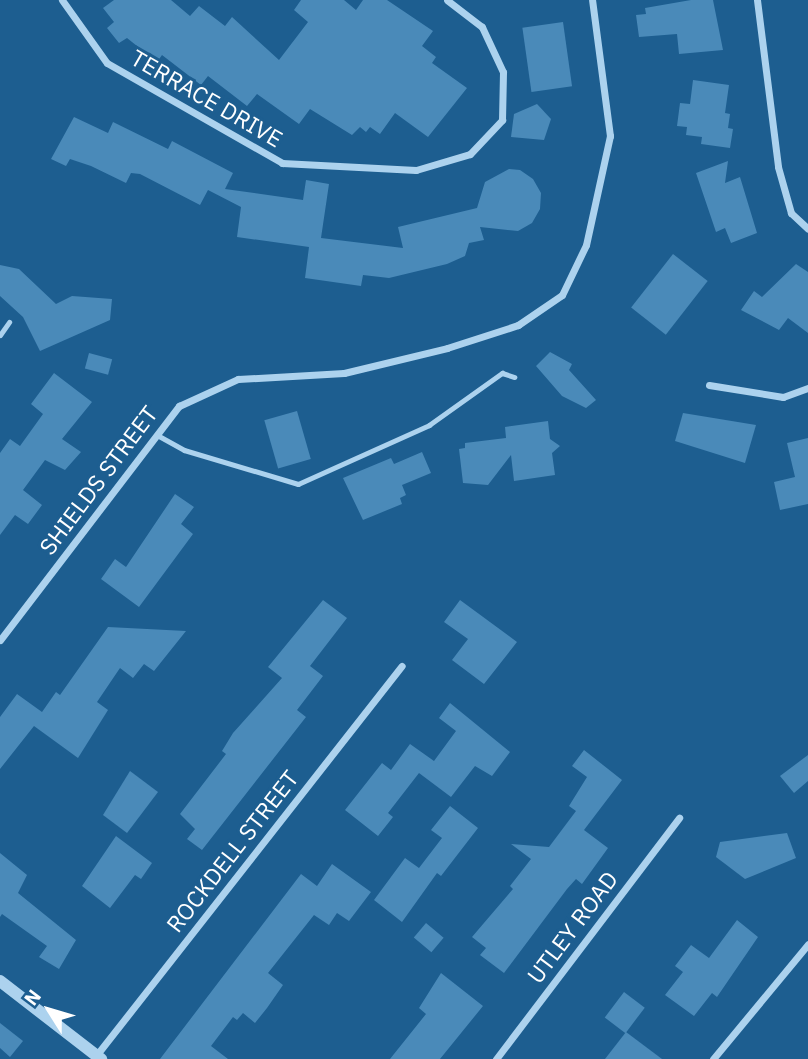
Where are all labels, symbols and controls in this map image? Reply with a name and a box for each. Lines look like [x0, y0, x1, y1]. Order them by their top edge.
street label: TERRACE DRIVE [126, 43, 288, 153]
street label: SHIELDS STREET [33, 400, 163, 560]
street label: ROCKDELL STREET [160, 765, 304, 937]
street label: UTLEY ROAD [521, 866, 623, 988]
north arrow [14, 975, 84, 1045]
text: N [18, 985, 46, 1010]

